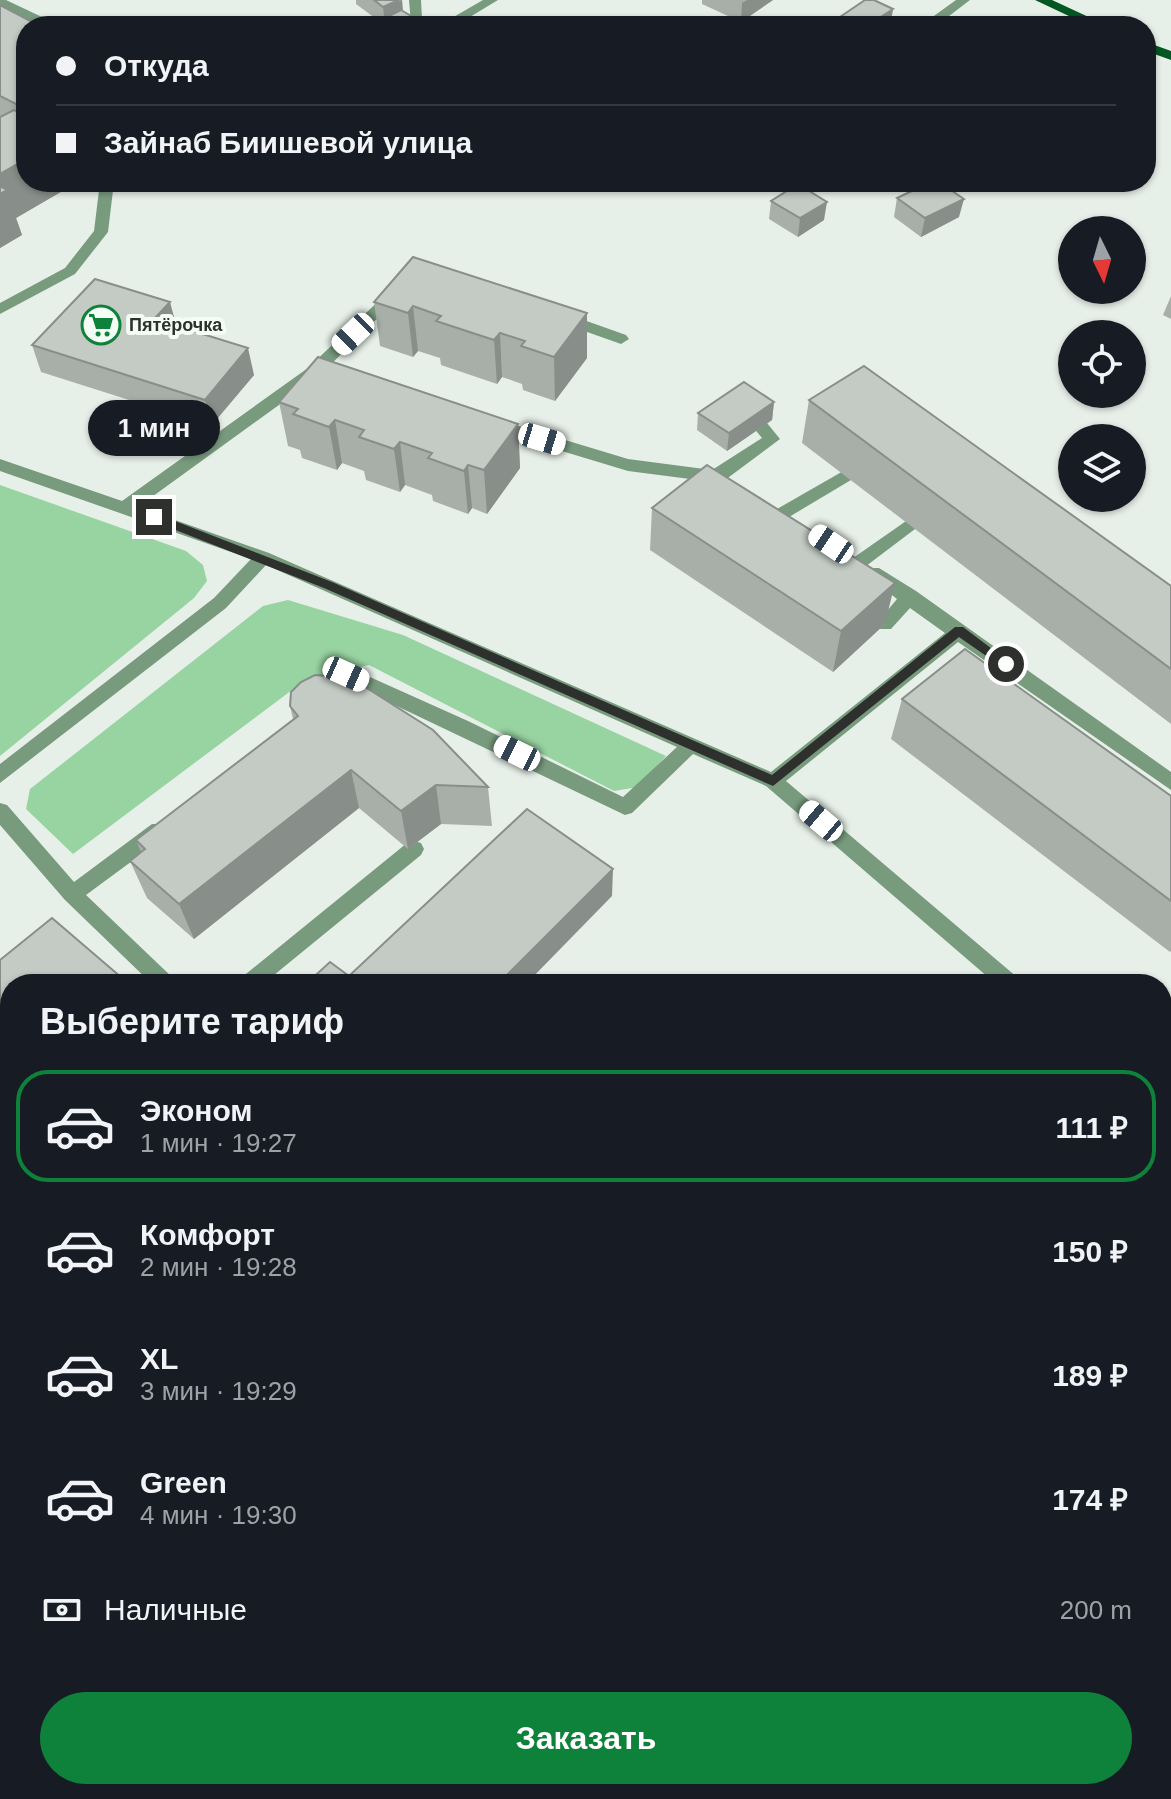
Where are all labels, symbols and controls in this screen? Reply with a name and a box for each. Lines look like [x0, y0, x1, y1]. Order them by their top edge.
text: Откуда [104, 49, 209, 82]
text: Зайнаб Биишевой улица [104, 126, 472, 159]
north arrow [1058, 216, 1146, 304]
map controls [1058, 216, 1146, 512]
supermarket icon: Пятёрочка [80, 304, 122, 346]
car [327, 309, 379, 359]
place label: Пятёрочка [129, 315, 223, 335]
button: locate [1058, 320, 1146, 408]
callout: 1 мин [88, 401, 220, 457]
text: 1 мин [118, 413, 190, 443]
car [516, 421, 568, 457]
button: layers [1058, 424, 1146, 512]
route end [136, 499, 172, 535]
car [804, 521, 858, 567]
route start [988, 646, 1024, 682]
car [319, 653, 373, 695]
car [490, 732, 544, 774]
car [795, 796, 847, 846]
text: Выберите тариф [40, 1001, 344, 1042]
icon: car [44, 1090, 116, 1162]
text: Эконом [140, 1094, 253, 1127]
text: 111 ₽ [1055, 1111, 1128, 1144]
text: 1 мин · 19:27 [140, 1128, 297, 1158]
icon: car [44, 1214, 116, 1286]
text: Комфорт [140, 1218, 275, 1251]
text: 150 ₽ [1052, 1235, 1128, 1268]
text: 2 мин · 19:28 [140, 1252, 297, 1282]
icon: car [44, 1338, 116, 1410]
text: XL [140, 1342, 178, 1375]
text: 189 ₽ [1052, 1359, 1128, 1392]
text: 3 мин · 19:29 [140, 1376, 297, 1406]
icon: car [44, 1462, 116, 1534]
text: Green [140, 1466, 227, 1499]
text: 174 ₽ [1052, 1483, 1128, 1516]
text: 4 мин · 19:30 [140, 1500, 297, 1530]
icon: cash [40, 1588, 84, 1632]
text: Наличные [104, 1593, 247, 1626]
text: 200 m [1060, 1595, 1132, 1625]
button: Заказать [40, 1692, 1132, 1784]

